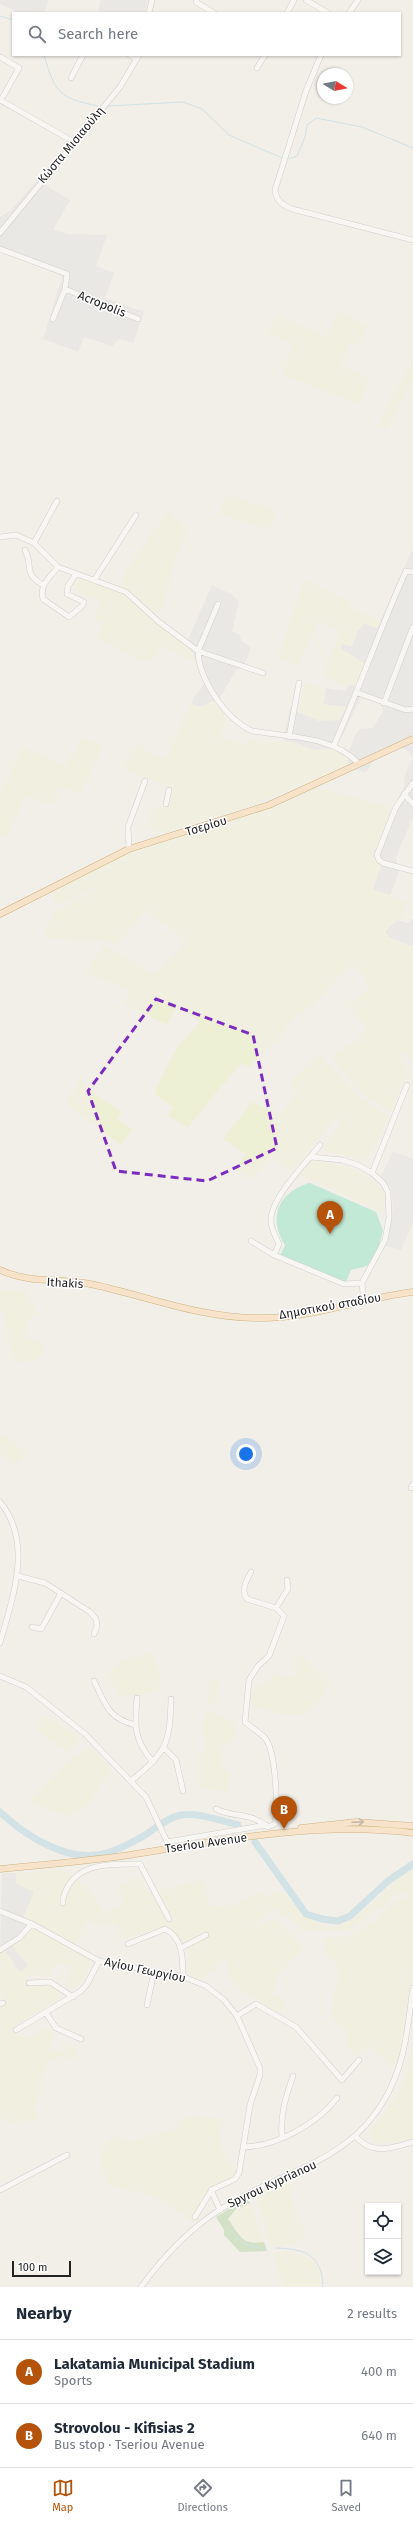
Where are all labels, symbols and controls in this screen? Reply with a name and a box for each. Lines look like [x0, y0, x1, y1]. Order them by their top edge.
search box [12, 12, 401, 56]
icon: search [26, 23, 48, 45]
text: Search here [58, 25, 138, 43]
north arrow [317, 68, 353, 104]
street label: Κώστα Μισιαούλη [35, 104, 107, 186]
street label: Acropolis [76, 288, 128, 320]
street label: Τσερίου [184, 813, 228, 839]
pin: A [317, 1201, 343, 1234]
street label: Ithakis [46, 1275, 84, 1291]
street label: Δημοτικού σταδίου [278, 1290, 382, 1322]
your location [236, 1444, 256, 1464]
pin: B [271, 1796, 297, 1829]
one-way arrow [351, 1818, 364, 1826]
street label: Tseriou Avenue [164, 1830, 248, 1856]
street label: Αγίου Γεωργίου [103, 1955, 187, 1985]
street label: Spyrou Kyprianou [225, 2157, 319, 2211]
map controls [365, 2203, 401, 2275]
button: locate [365, 2203, 401, 2239]
button: layers [365, 2239, 401, 2275]
scale bar [12, 2259, 71, 2278]
text: 100 m [18, 2261, 47, 2274]
text: Nearby [16, 2303, 71, 2324]
text: 2 results [347, 2306, 397, 2321]
text: Lakatamia Municipal Stadium [54, 2355, 255, 2373]
text: A [25, 2364, 33, 2379]
text: 400 m [361, 2364, 397, 2379]
text: Sports [54, 2373, 92, 2388]
text: Strovolou - Kifisias 2 [54, 2419, 195, 2437]
text: B [25, 2428, 33, 2443]
text: 640 m [361, 2428, 397, 2443]
text: Bus stop · Tseriou Avenue [54, 2437, 205, 2452]
tab: Map [52, 2477, 74, 2514]
tab: Directions [177, 2477, 228, 2514]
tab: Saved [331, 2477, 361, 2514]

